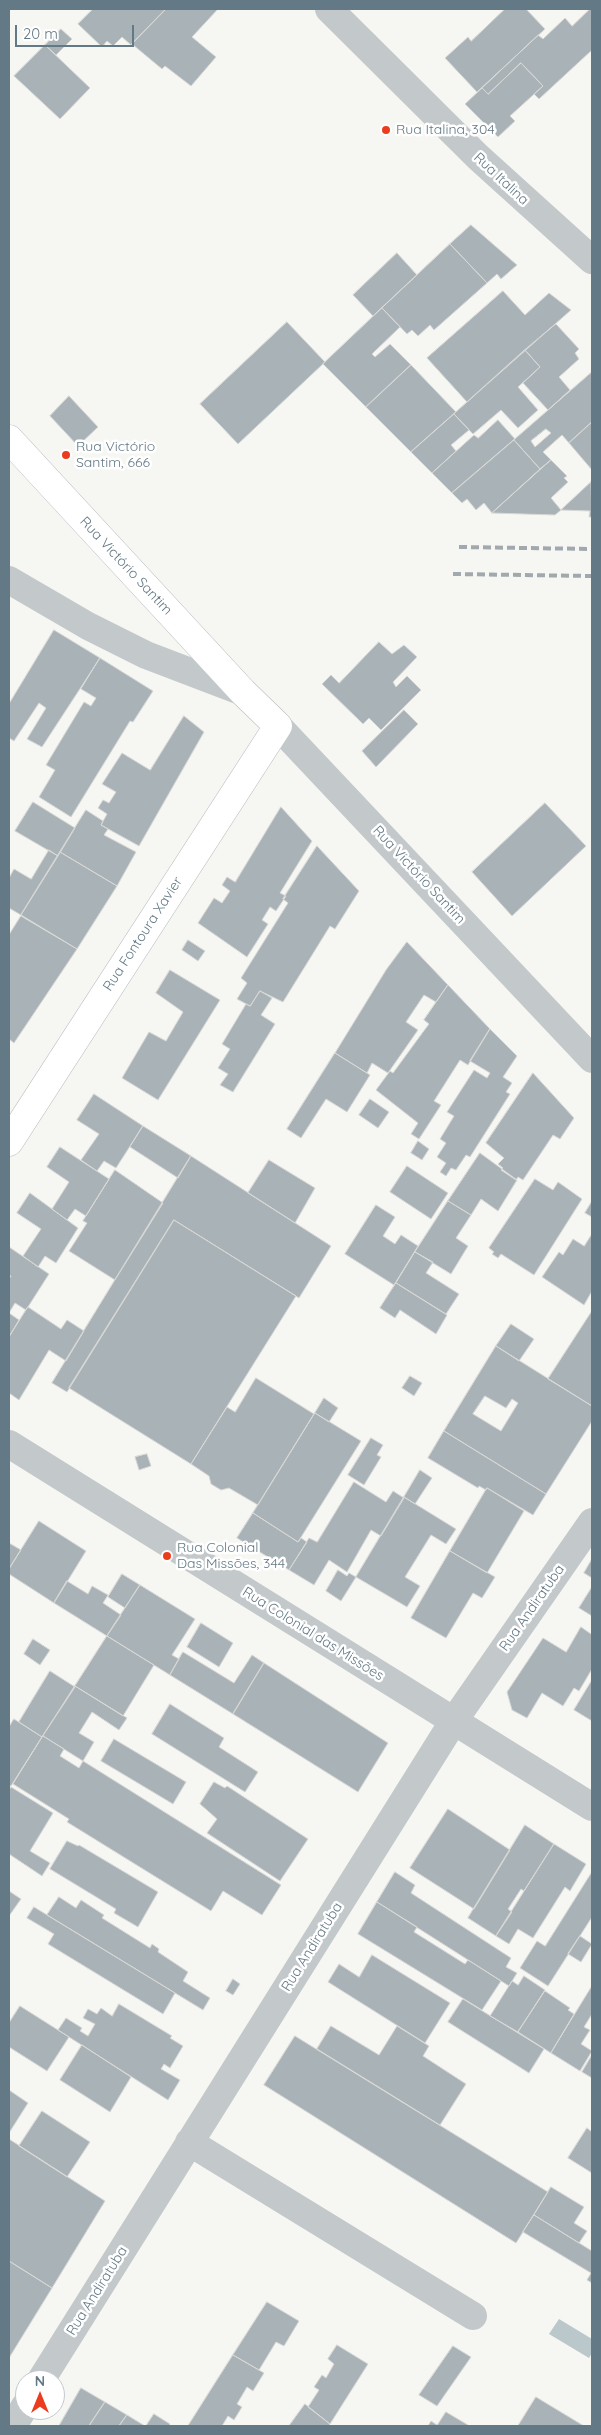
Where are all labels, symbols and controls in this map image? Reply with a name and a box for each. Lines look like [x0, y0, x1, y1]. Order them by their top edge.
scale bar [18, 15, 136, 47]
text: 20 m [23, 24, 58, 43]
place label: Rua Italina, 304 [396, 122, 495, 138]
marker: Rua Italina, 304 [380, 124, 392, 136]
street label: Rua Italina [470, 149, 532, 209]
place label: Rua Victório Santim, 666 [76, 439, 155, 472]
marker: Rua Victório Santim, 666 [60, 449, 72, 461]
street label: Rua Victório Santim [76, 514, 176, 618]
street label: Rua Victório Santim [369, 823, 469, 927]
street label: Rua Fontoura Xavier [100, 874, 186, 994]
place label: Rua Colonial Das Missões, 344 [177, 1540, 285, 1572]
marker: Rua Colonial Das Missões, 344 [161, 1550, 173, 1562]
street label: Rua Andiratuba [496, 1562, 568, 1654]
street label: Rua Colonial das Missões [239, 1584, 387, 1684]
street label: Rua Andiratuba [278, 1899, 346, 1995]
street label: Rua Andiratuba [63, 2243, 131, 2339]
north arrow [15, 2370, 65, 2420]
text: N [35, 2372, 45, 2390]

